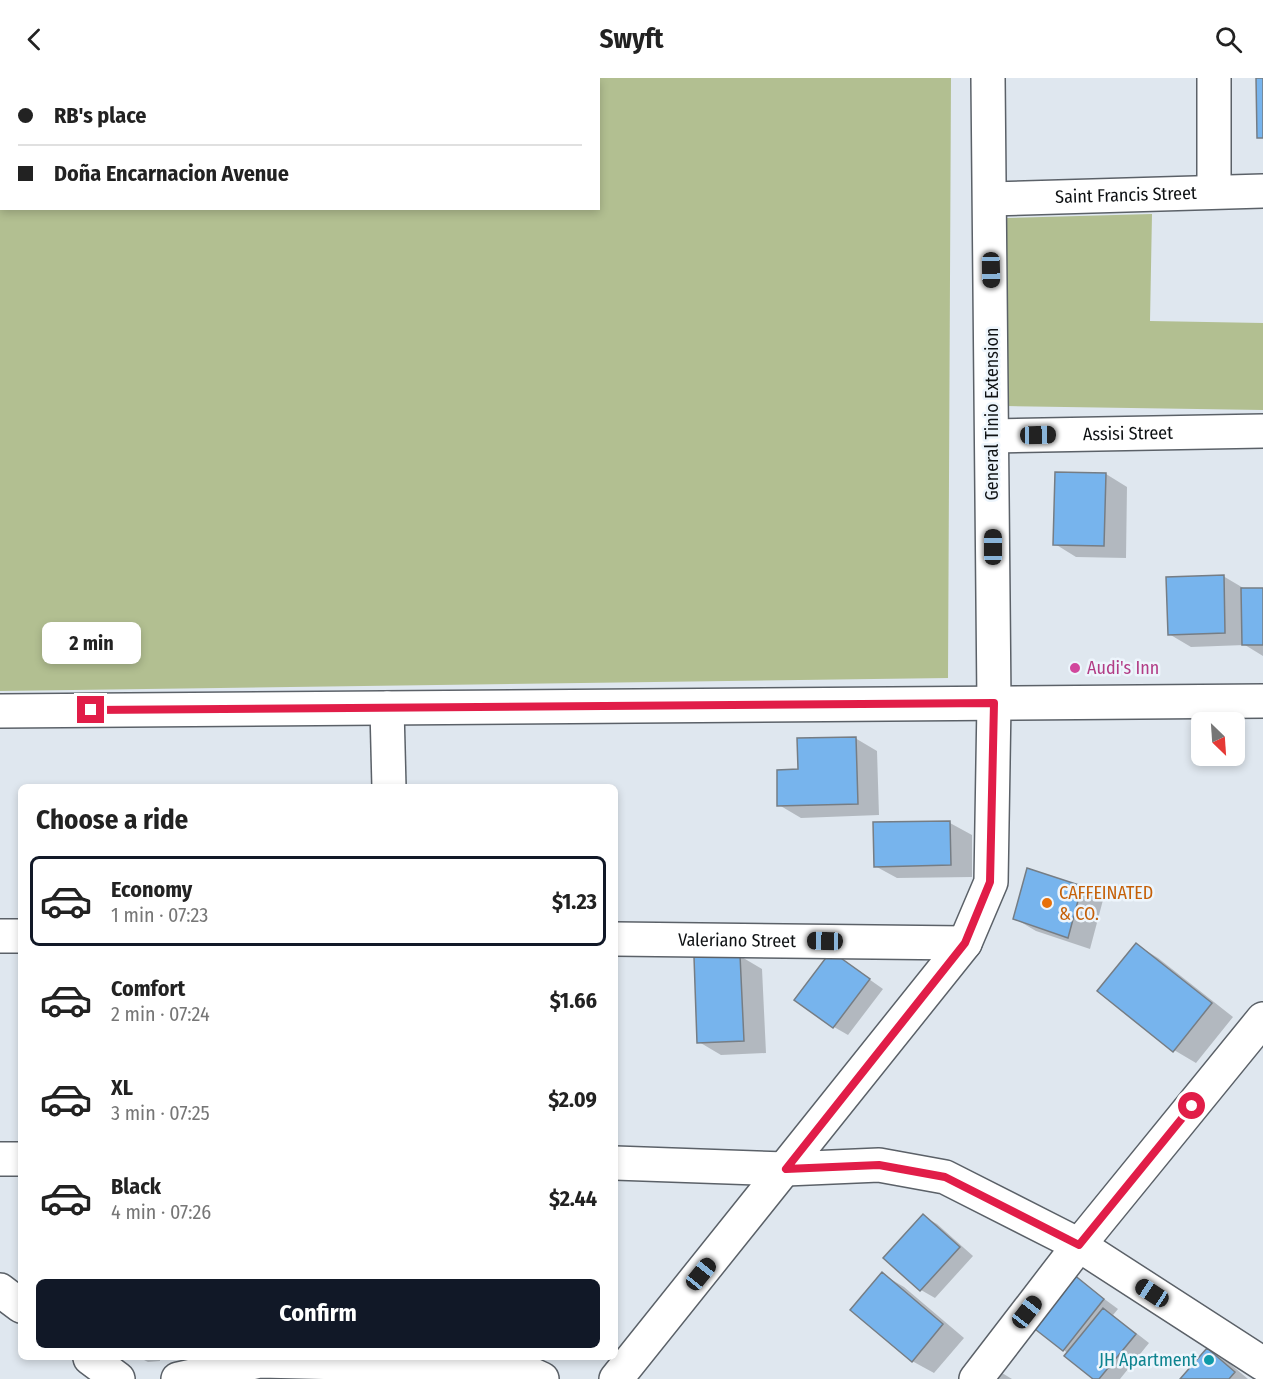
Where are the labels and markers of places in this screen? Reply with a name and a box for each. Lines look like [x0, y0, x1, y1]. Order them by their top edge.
place label: Audi's Inn [1087, 657, 1159, 679]
marker: Audi's Inn [1068, 661, 1082, 675]
place label: CAFFEINATED & CO. [1059, 882, 1153, 925]
marker: CAFFEINATED & CO. [1040, 896, 1054, 910]
place label: JH Apartment [1099, 1349, 1197, 1371]
marker: JH Apartment [1202, 1353, 1216, 1367]

